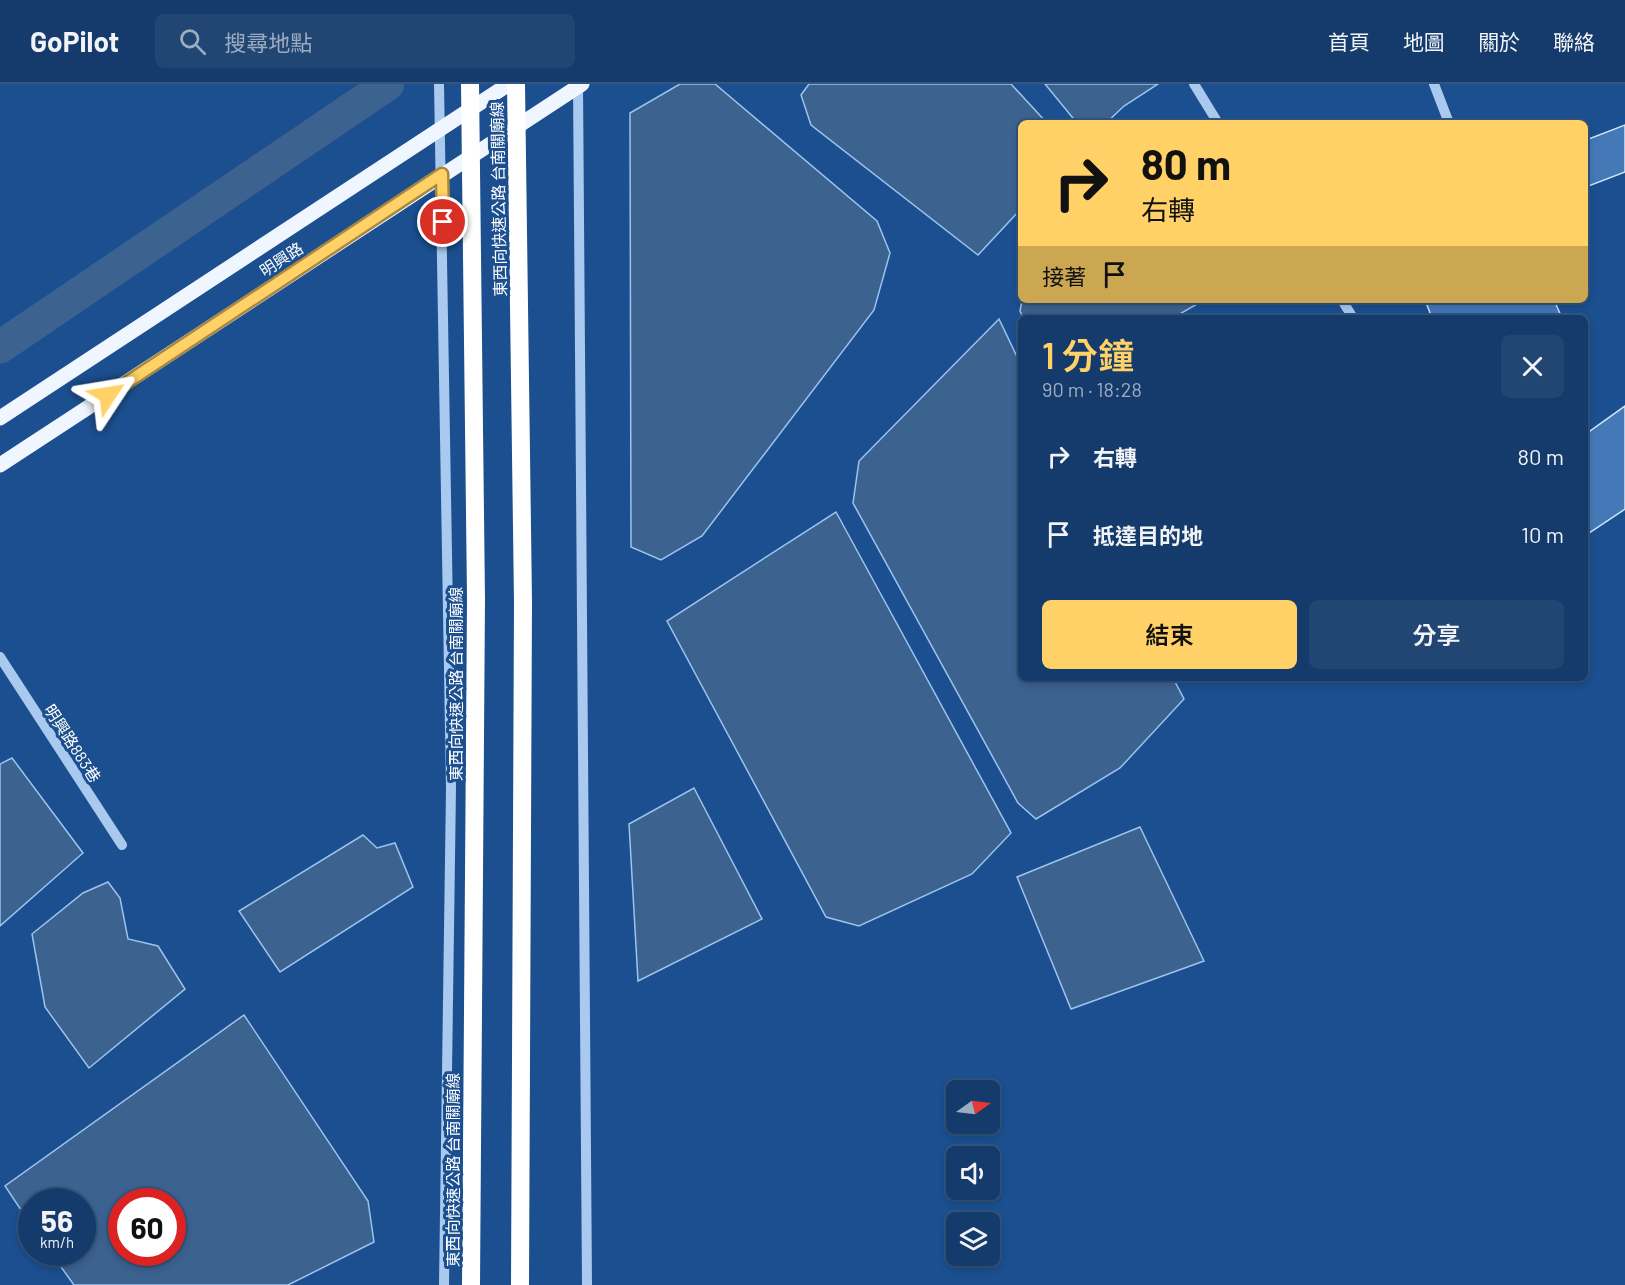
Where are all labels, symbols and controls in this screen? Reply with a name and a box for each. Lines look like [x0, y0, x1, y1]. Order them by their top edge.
search box [155, 14, 575, 68]
text: GoPilot [30, 24, 119, 58]
icon: search [176, 25, 209, 58]
text: 搜尋地點 [224, 29, 312, 55]
text: 首頁 [1328, 29, 1370, 54]
text: 地圖 [1403, 29, 1445, 54]
text: 關於 [1478, 29, 1520, 54]
text: 聯絡 [1553, 29, 1595, 54]
street label: 東西向快速公路 台南關廟線 [487, 101, 509, 297]
text: 80 m [1141, 138, 1231, 188]
icon: right [1042, 144, 1120, 222]
text: 右轉 [1141, 193, 1195, 225]
pin [417, 196, 468, 247]
icon: arrive [426, 205, 459, 238]
street label: 明興路 [256, 238, 306, 280]
icon: arrive [1098, 258, 1131, 291]
text: 接著 [1042, 263, 1086, 289]
text: 1 分鐘 [1042, 333, 1134, 376]
button: close [1501, 335, 1564, 398]
position arrow [76, 363, 140, 427]
text: 90 m · 18:28 [1042, 377, 1142, 401]
icon: right [1042, 440, 1075, 473]
text: 80 m [1518, 443, 1564, 469]
text: 右轉 [1093, 444, 1137, 470]
icon: arrive [1042, 518, 1075, 551]
text: 10 m [1521, 521, 1564, 547]
text: 抵達目的地 [1093, 522, 1203, 548]
street label: 東西向快速公路 台南關廟線 [446, 586, 465, 782]
button: 結束 [1042, 600, 1297, 669]
button: 分享 [1309, 600, 1564, 669]
street label: 明興路883巷 [41, 701, 105, 785]
street label: 東西向快速公路 台南關廟線 [443, 1072, 462, 1268]
north arrow [946, 1080, 1000, 1134]
map controls [946, 1080, 1000, 1266]
button: sound [946, 1146, 1000, 1200]
speed limit sign: 60 [108, 1188, 186, 1266]
text: 56 [41, 1202, 73, 1238]
button: layers [946, 1212, 1000, 1266]
text: km/h [40, 1233, 74, 1251]

